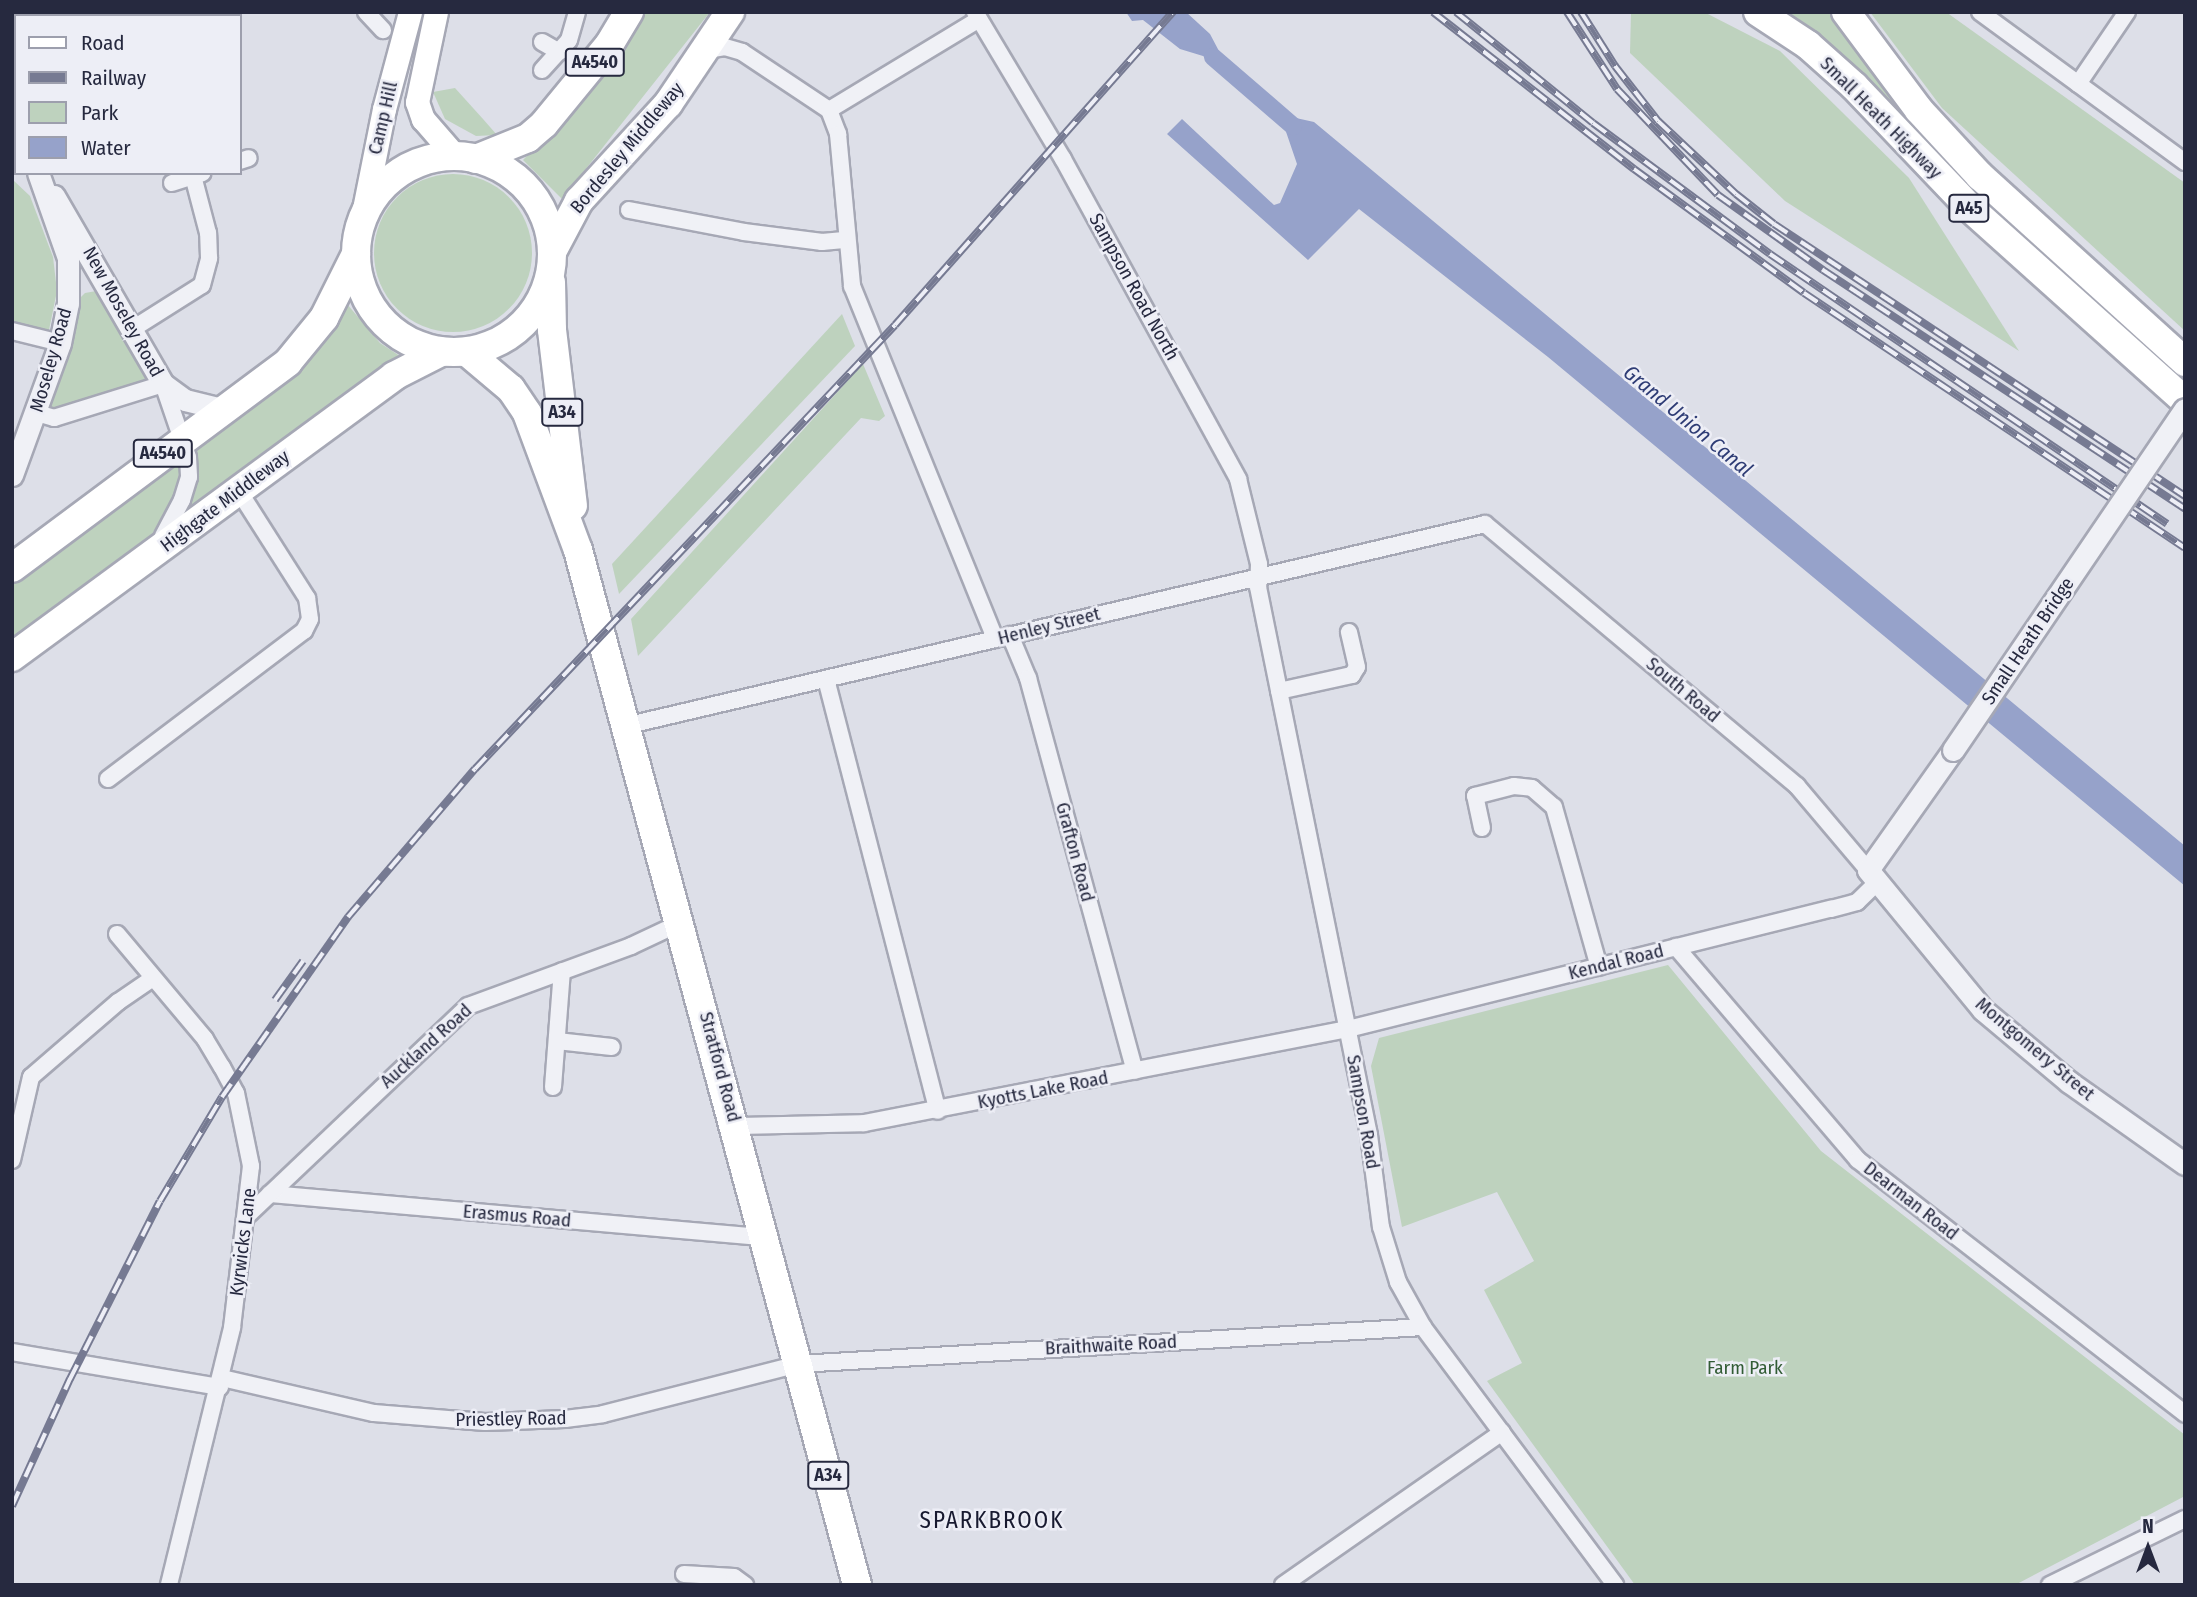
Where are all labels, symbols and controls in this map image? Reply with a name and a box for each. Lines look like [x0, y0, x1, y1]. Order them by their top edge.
legend [14, 14, 242, 175]
text: Road [81, 30, 125, 56]
road number: A4540 [564, 48, 626, 76]
street label: Small Heath Highway [1815, 52, 1947, 184]
text: Railway [81, 65, 146, 91]
street label: Bordesley Middleway [566, 78, 688, 218]
street label: Camp Hill [364, 79, 402, 157]
text: Park [81, 100, 118, 126]
text: Water [81, 135, 131, 161]
road number: A45 [1948, 194, 1990, 223]
street label: Sampson Road North [1084, 210, 1184, 364]
street label: New Moseley Road [78, 243, 168, 381]
street label: Moseley Road [25, 305, 77, 415]
water label: Grand Union Canal [1618, 360, 1758, 482]
road number: A34 [541, 398, 583, 426]
road number: A4540 [132, 438, 194, 467]
street label: Highgate Middleway [156, 445, 294, 557]
street label: Small Heath Bridge [1977, 573, 2079, 709]
street label: Henley Street [995, 602, 1103, 650]
street label: South Road [1641, 653, 1725, 727]
street label: Grafton Road [1051, 800, 1099, 904]
street label: Kendal Road [1566, 939, 1666, 985]
street label: Montgomery Street [1971, 993, 2099, 1105]
street label: Auckland Road [376, 999, 476, 1093]
street label: Stratford Road [694, 1009, 746, 1125]
street label: Sampson Road [1342, 1053, 1384, 1171]
street label: Kyotts Lake Road [976, 1066, 1110, 1114]
street label: Dearman Road [1859, 1157, 1963, 1245]
street label: Kyrwicks Lane [225, 1187, 261, 1297]
street label: Erasmus Road [462, 1200, 572, 1232]
street label: Braithwaite Road [1044, 1330, 1178, 1360]
park label: Farm Park [1707, 1357, 1783, 1379]
street label: Priestley Road [455, 1407, 567, 1431]
road number: A34 [807, 1460, 849, 1490]
district label: SPARKBROOK [921, 1506, 1063, 1534]
north arrow [2113, 1513, 2183, 1583]
text: N [2142, 1515, 2154, 1538]

